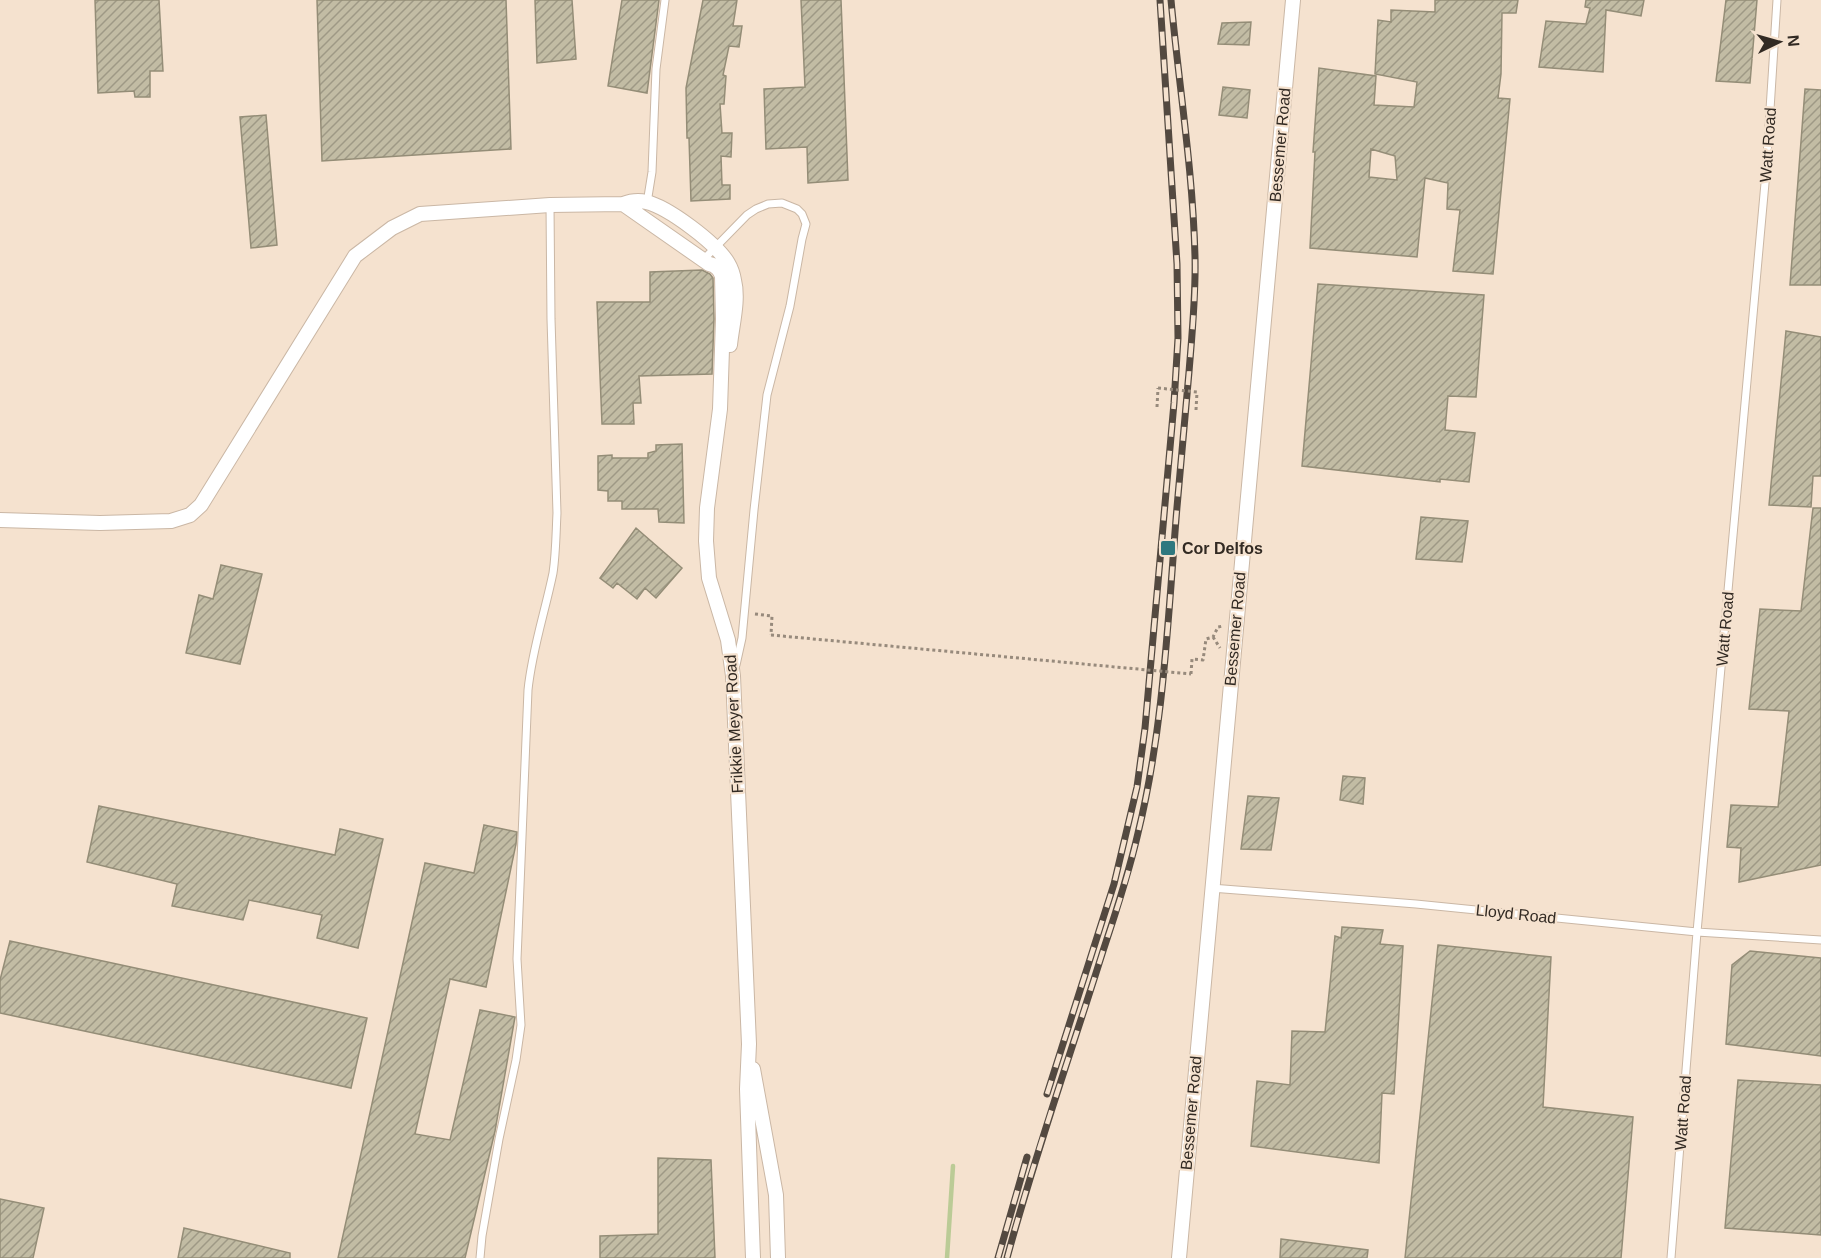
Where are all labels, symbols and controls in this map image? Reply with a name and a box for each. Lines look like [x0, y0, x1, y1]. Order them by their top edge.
north arrow [1749, 12, 1809, 72]
text: N [1784, 34, 1802, 47]
street label: Bessemer Road [1267, 87, 1293, 203]
street label: Watt Road [1757, 107, 1779, 183]
marker: Cor Delfos [1159, 539, 1177, 557]
place label: Cor Delfos [1182, 540, 1263, 557]
street label: Bessemer Road [1222, 571, 1248, 687]
street label: Watt Road [1713, 591, 1737, 667]
street label: Frikkie Meyer Road [722, 654, 746, 794]
street label: Lloyd Road [1475, 901, 1557, 927]
street label: Bessemer Road [1178, 1055, 1204, 1171]
street label: Watt Road [1672, 1075, 1694, 1151]

